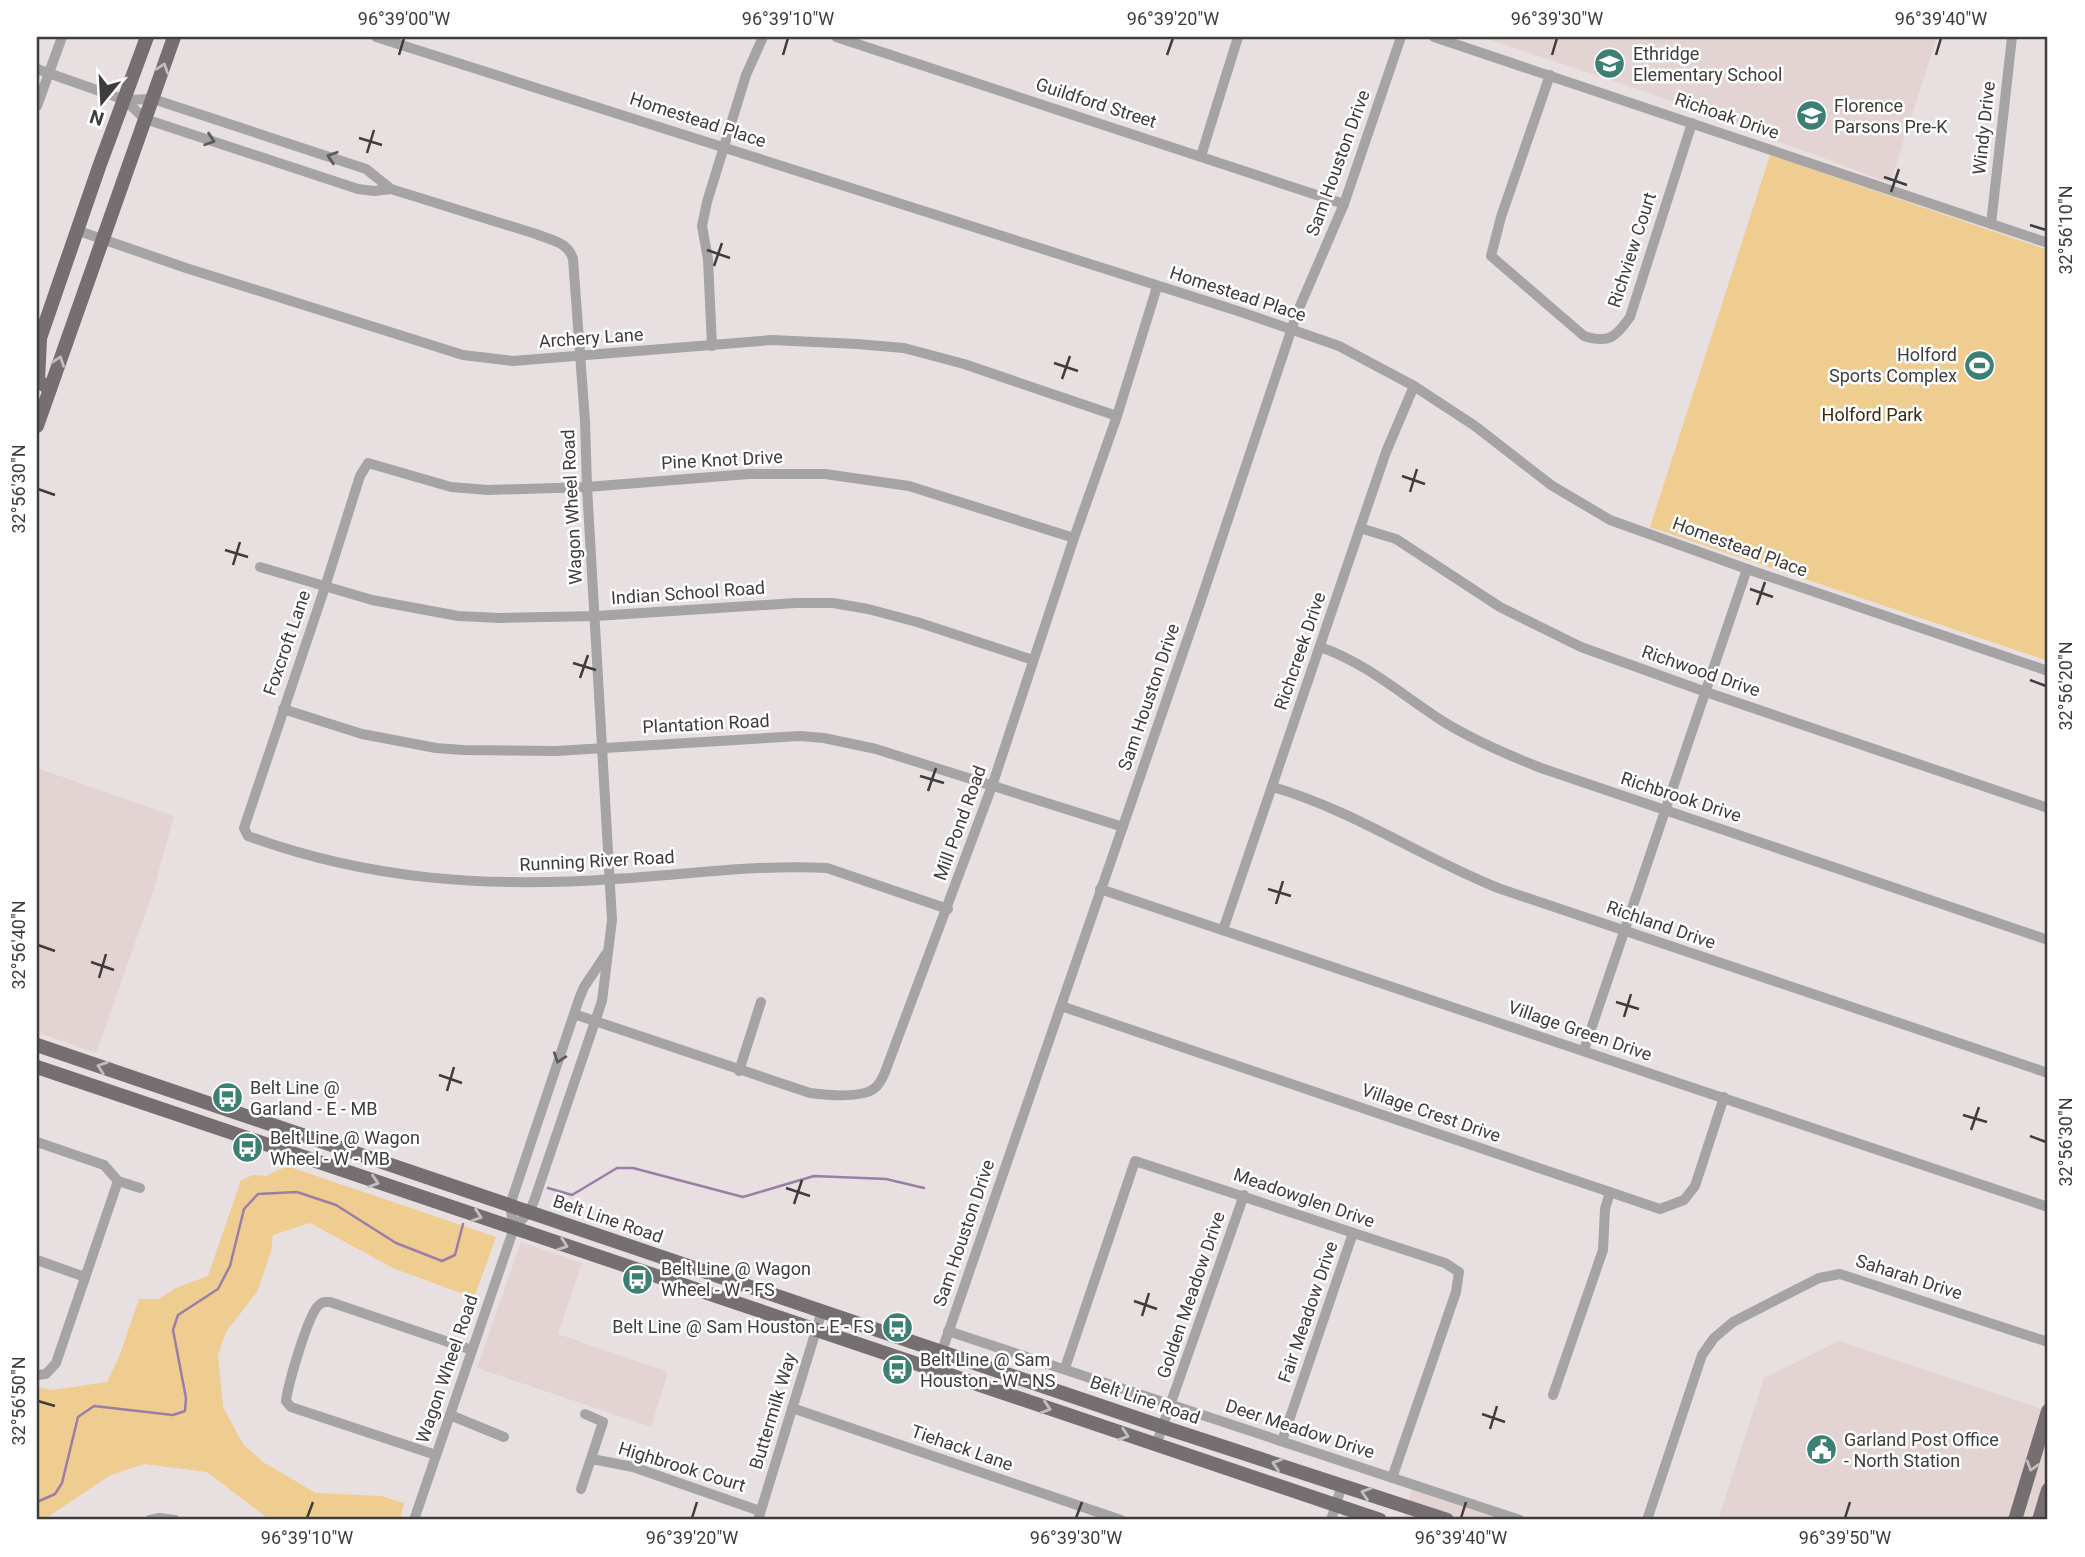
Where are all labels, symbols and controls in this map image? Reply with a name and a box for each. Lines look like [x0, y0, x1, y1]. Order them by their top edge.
text: 96°39'00"W [358, 8, 450, 29]
text: 96°39'10"W [742, 8, 834, 29]
text: 96°39'20"W [1127, 8, 1219, 29]
text: 96°39'30"W [1511, 8, 1603, 29]
text: 96°39'40"W [1895, 8, 1987, 29]
place label: Ethridge Elementary School [1633, 43, 1782, 85]
school or university icon: Ethridge Elementary School [1593, 47, 1627, 81]
one-way arrow [155, 62, 169, 74]
north arrow [66, 66, 136, 136]
street label: Guildford Street [1033, 73, 1159, 132]
street label: Windy Drive [1968, 80, 1999, 176]
street label: Sam Houston Drive [1301, 87, 1374, 239]
street label: Homestead Place [627, 88, 769, 151]
street label: Richoak Drive [1672, 88, 1782, 143]
place label: Florence Parsons Pre-K [1834, 95, 1948, 137]
school or university icon: Florence Parsons Pre-K [1794, 99, 1828, 133]
text: N [87, 105, 107, 131]
one-way arrow [204, 132, 216, 146]
one-way arrow [326, 151, 339, 165]
text: 32°56'10"N [2055, 185, 2076, 275]
street label: Richview Court [1603, 190, 1660, 310]
street label: Homestead Place [1167, 262, 1309, 325]
street label: Archery Lane [538, 323, 644, 352]
place label: Holford Sports Complex [1829, 344, 1957, 386]
sports icon: Holford Sports Complex [1963, 348, 1997, 382]
one-way arrow [51, 356, 65, 368]
park label: Holford Park [1822, 404, 1923, 425]
street label: Wagon Wheel Road [557, 429, 586, 585]
text: 32°56'30"N [8, 444, 29, 534]
street label: Pine Knot Drive [661, 446, 783, 473]
street label: Homestead Place [1670, 512, 1811, 581]
street label: Indian School Road [610, 577, 766, 608]
street label: Foxcroft Lane [259, 588, 314, 698]
street label: Richcreek Drive [1270, 589, 1330, 713]
street label: Sam Houston Drive [1114, 621, 1184, 773]
street label: Richwood Drive [1639, 640, 1763, 701]
text: 32°56'20"N [2055, 641, 2076, 731]
street label: Plantation Road [642, 710, 770, 737]
street label: Mill Pond Road [929, 763, 990, 883]
street label: Richbrook Drive [1618, 767, 1744, 826]
street label: Running River Road [519, 846, 675, 875]
street label: Richland Drive [1604, 896, 1718, 953]
text: 32°56'40"N [8, 900, 29, 990]
street label: Village Green Drive [1506, 996, 1655, 1065]
one-way arrow [553, 1051, 567, 1063]
one-way arrow [97, 1061, 109, 1075]
place label: Belt Line @ Garland - E - MB [250, 1077, 377, 1119]
street label: Village Crest Drive [1359, 1079, 1504, 1146]
bus stop icon: Belt Line @ Garland - E - MB [210, 1081, 244, 1115]
text: 32°56'30"N [2055, 1097, 2076, 1187]
place label: Belt Line @ Wagon Wheel - W - MB [270, 1127, 420, 1169]
bus stop icon: Belt Line @ Wagon Wheel - W - MB [230, 1131, 264, 1165]
street label: Sam Houston Drive [929, 1157, 999, 1309]
street label: Meadowglen Drive [1231, 1164, 1377, 1232]
one-way arrow [368, 1174, 380, 1188]
street label: Belt Line Road [550, 1190, 666, 1247]
one-way arrow [470, 1208, 483, 1222]
street label: Golden Meadow Drive [1152, 1209, 1229, 1381]
one-way arrow [557, 1237, 569, 1251]
street label: Fair Meadow Drive [1273, 1238, 1342, 1385]
street label: Saharah Drive [1853, 1249, 1965, 1304]
place label: Belt Line @ Wagon Wheel - W - FS [661, 1258, 811, 1300]
bus stop icon: Belt Line @ Wagon Wheel - W - FS [621, 1262, 655, 1296]
street label: Wagon Wheel Road [411, 1292, 482, 1446]
bus stop icon: Belt Line @ Sam Houston - E - FS [880, 1310, 914, 1344]
place label: Belt Line @ Sam Houston - E - FS [612, 1316, 874, 1337]
place label: Belt Line @ Sam Houston - W - NS [920, 1349, 1056, 1391]
street label: Buttermilk Way [745, 1350, 800, 1472]
bus stop icon: Belt Line @ Sam Houston - W - NS [880, 1353, 914, 1387]
text: 32°56'50"N [8, 1356, 29, 1446]
street label: Belt Line Road [1087, 1371, 1203, 1428]
street label: Deer Meadow Drive [1223, 1395, 1377, 1463]
one-way arrow [1039, 1400, 1052, 1414]
street label: Tiehack Lane [908, 1420, 1016, 1475]
one-way arrow [1118, 1426, 1130, 1441]
place label: Garland Post Office - North Station [1844, 1429, 1999, 1471]
public building icon: Garland Post Office - North Station [1804, 1433, 1838, 1467]
street label: Highbrook Court [616, 1437, 748, 1496]
one-way arrow [1271, 1458, 1284, 1472]
one-way arrow [2025, 1459, 2040, 1471]
one-way arrow [1361, 1487, 1373, 1502]
text: 96°39'10"W [261, 1527, 353, 1548]
text: 96°39'20"W [646, 1527, 738, 1548]
text: 96°39'30"W [1030, 1527, 1122, 1548]
text: 96°39'40"W [1415, 1527, 1507, 1548]
text: 96°39'50"W [1799, 1527, 1891, 1548]

